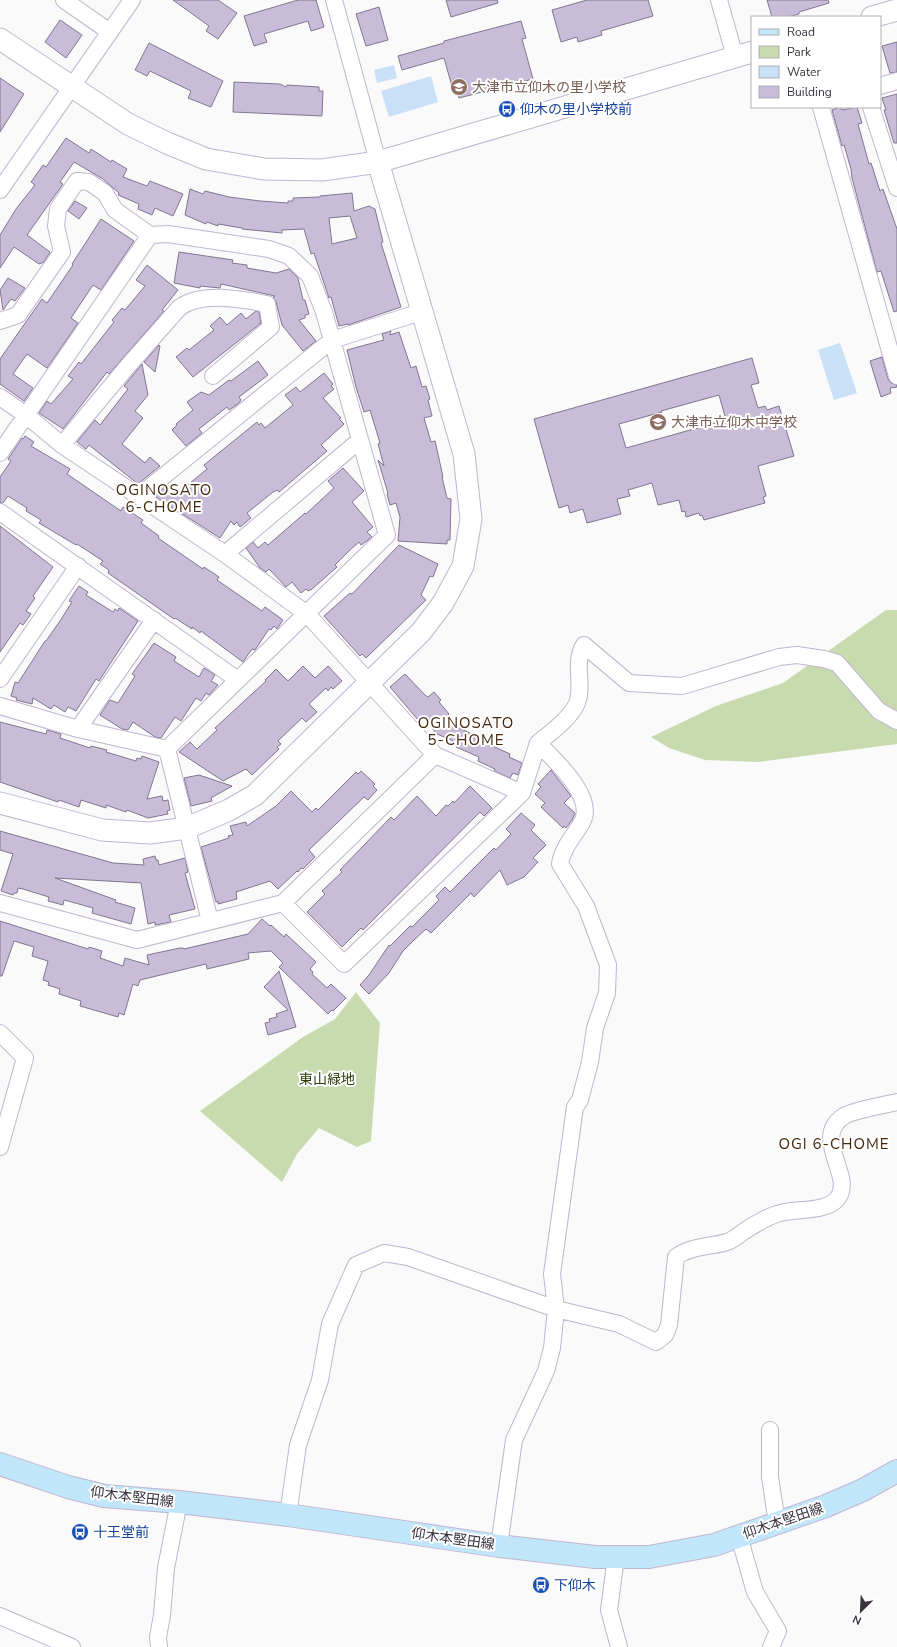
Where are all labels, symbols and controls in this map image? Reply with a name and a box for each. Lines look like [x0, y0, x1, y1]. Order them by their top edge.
legend [751, 16, 881, 108]
text: Road [787, 24, 815, 40]
text: Park [787, 44, 812, 60]
text: Water [787, 64, 821, 80]
school or university icon: 大津市立仰木の里小学校 [449, 77, 469, 97]
place label: 大津市立仰木の里小学校 [472, 78, 626, 97]
text: Building [787, 84, 832, 100]
bus stop icon: 仰木の里小学校前 [497, 99, 517, 119]
place label: 仰木の里小学校前 [520, 100, 632, 119]
school or university icon: 大津市立仰木中学校 [648, 412, 668, 432]
place label: 大津市立仰木中学校 [671, 413, 797, 432]
district label: OGINOSATO 6-CHOME [116, 480, 212, 517]
district label: OGINOSATO 5-CHOME [418, 713, 514, 750]
park label: 東山緑地 [299, 1070, 355, 1089]
district label: OGI 6-CHOME [778, 1134, 890, 1154]
street label: 仰木本堅田線 [89, 1482, 175, 1512]
street label: 仰木本堅田線 [740, 1498, 826, 1544]
bus stop icon: 十王堂前 [70, 1522, 90, 1542]
place label: 十王堂前 [93, 1523, 149, 1542]
street label: 仰木本堅田線 [410, 1524, 496, 1554]
bus stop icon: 下仰木 [531, 1575, 551, 1595]
place label: 下仰木 [554, 1576, 596, 1595]
north arrow [841, 1591, 881, 1631]
text: N [850, 1611, 864, 1628]

